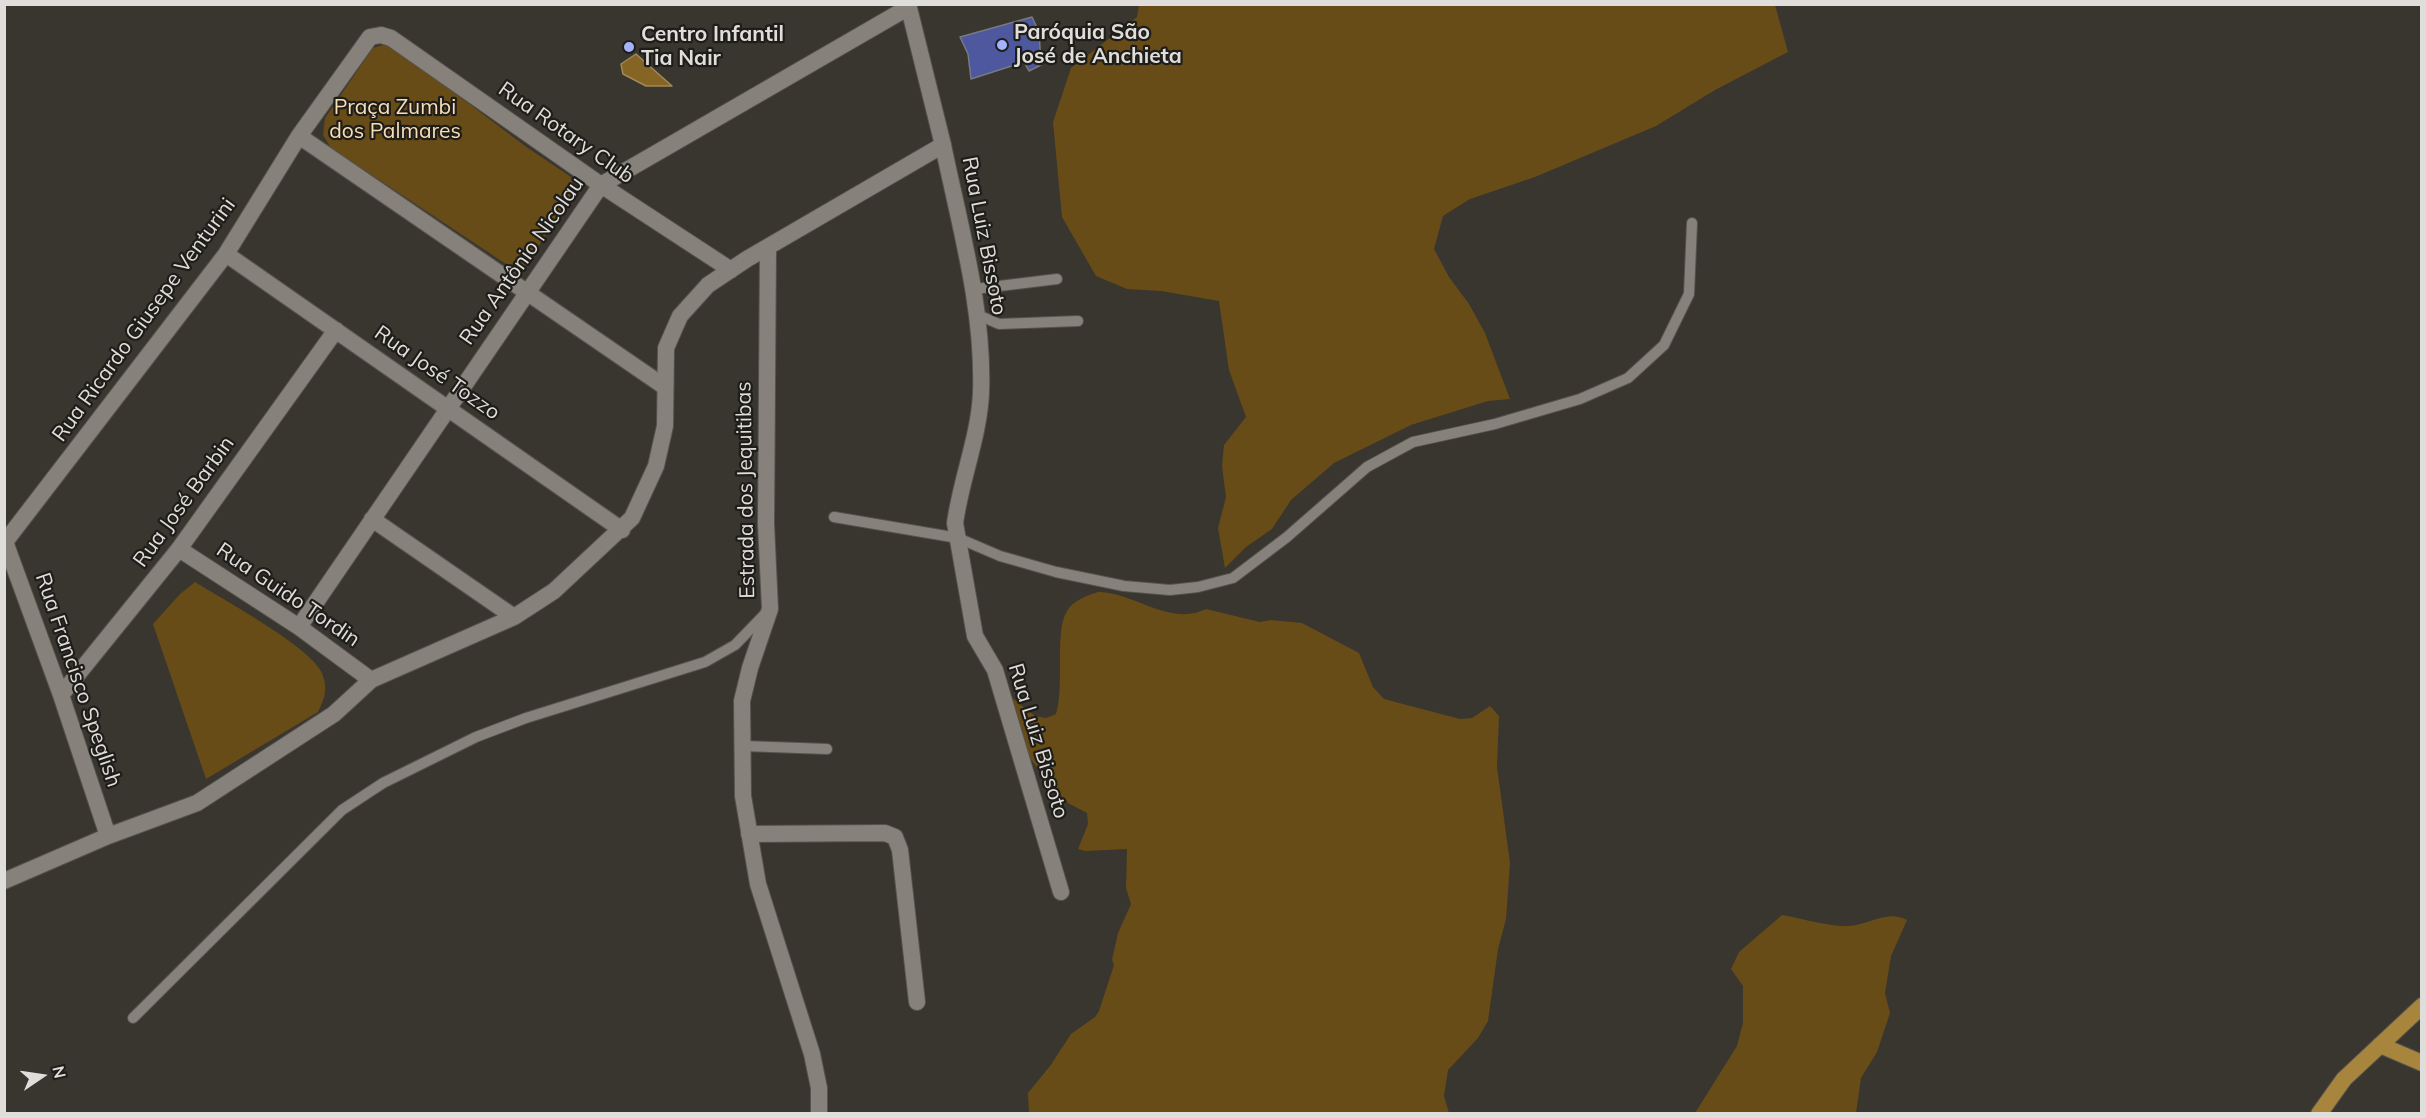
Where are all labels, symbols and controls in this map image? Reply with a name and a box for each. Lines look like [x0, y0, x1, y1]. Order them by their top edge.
place label: Paróquia São José de Anchieta [1014, 20, 1182, 70]
place label: Centro Infantil Tia Nair [641, 22, 784, 72]
marker: Paróquia São José de Anchieta [995, 38, 1009, 52]
marker: Centro Infantil Tia Nair [622, 40, 636, 54]
street label: Rua Rotary Club [493, 77, 639, 189]
park label: Praça Zumbi dos Palmares [329, 95, 461, 145]
street label: Rua Luiz Bissoto [956, 155, 1012, 317]
street label: Rua Antônio Nicolau [455, 172, 589, 350]
street label: Rua Ricardo Giusepe Venturini [47, 193, 241, 447]
street label: Rua José Tozzo [369, 320, 505, 426]
street label: Estrada dos Jequitibas [732, 381, 760, 599]
street label: Rua José Barbin [128, 432, 240, 572]
street label: Rua Guido Tordin [211, 538, 365, 652]
street label: Rua Francisco Speglish [30, 570, 126, 790]
street label: Rua Luiz Bissoto [1002, 660, 1074, 822]
north arrow [12, 1046, 72, 1106]
text: N [48, 1064, 71, 1080]

